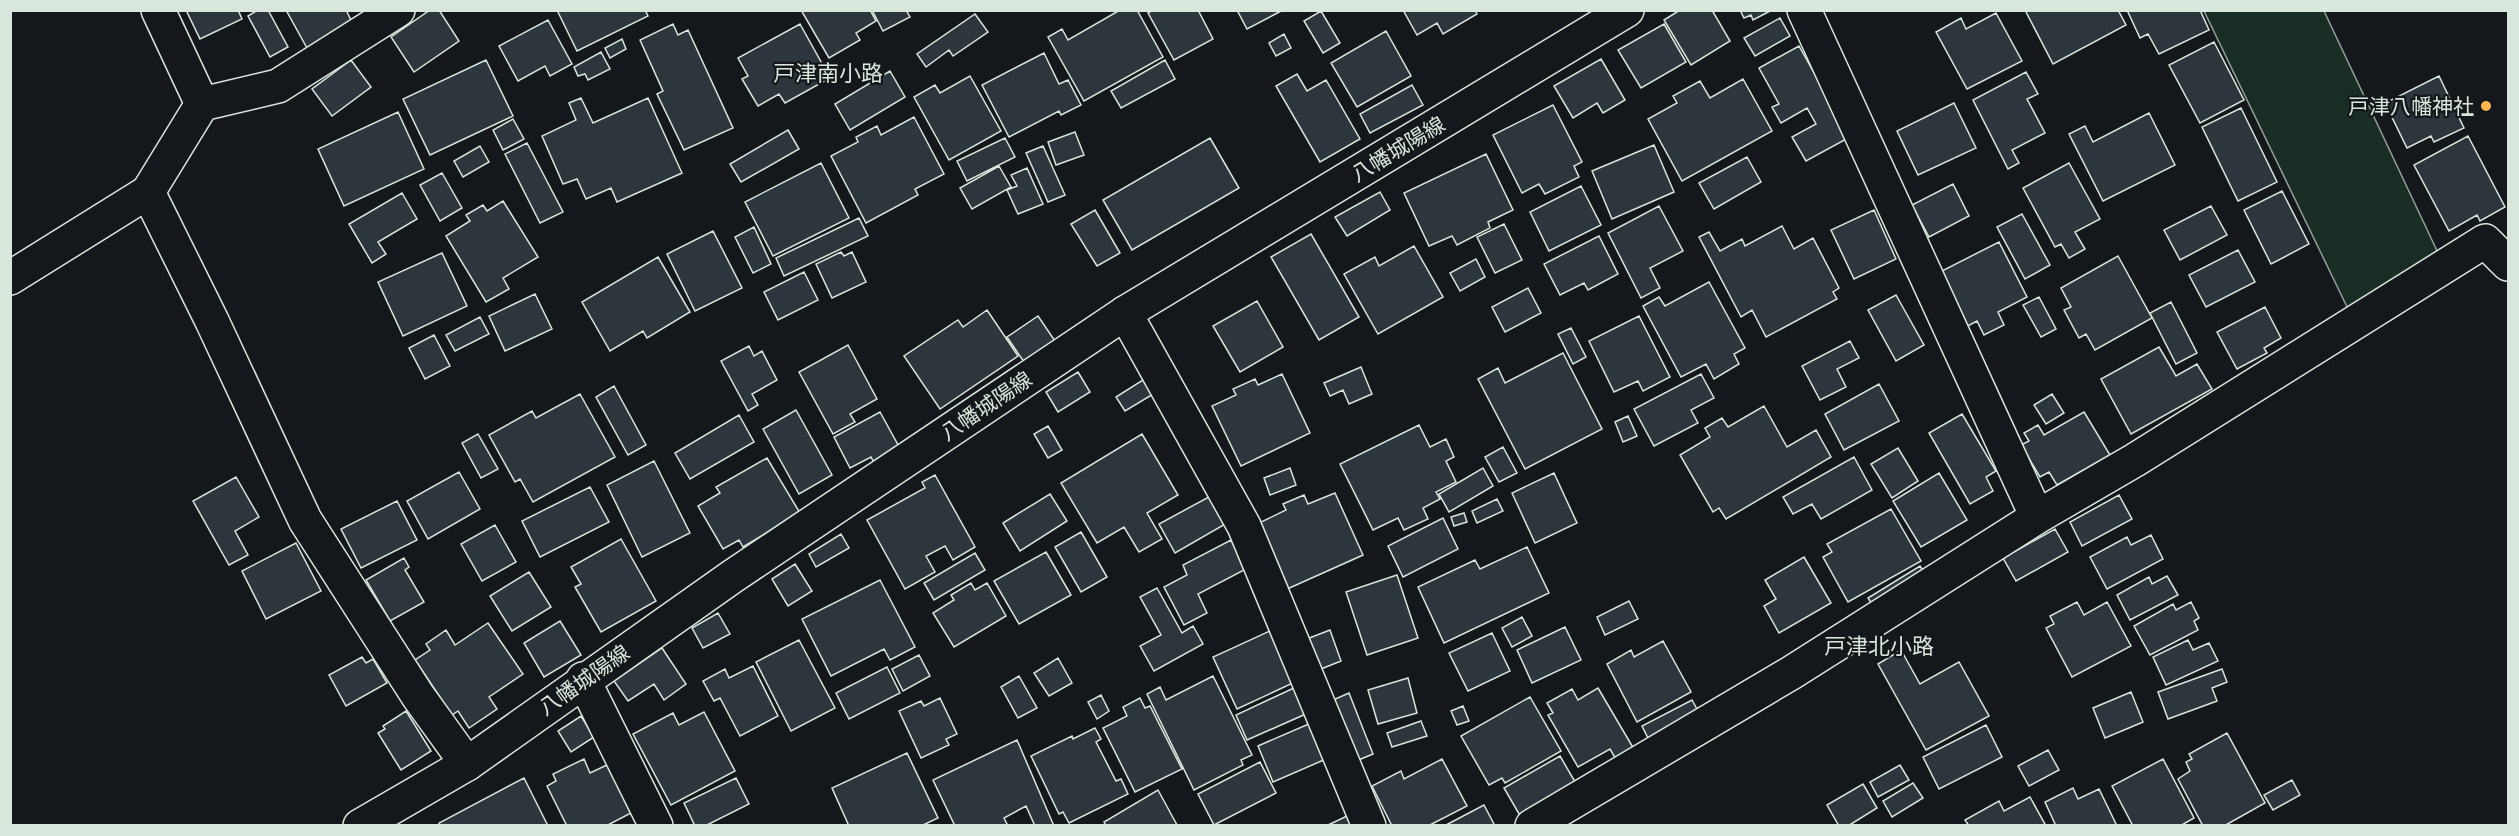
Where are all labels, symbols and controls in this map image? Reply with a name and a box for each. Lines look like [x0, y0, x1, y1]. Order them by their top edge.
district label: 戸津南小路 [773, 60, 883, 86]
place label: 戸津八幡神社 [2348, 94, 2474, 119]
marker: 戸津八幡神社 [2479, 99, 2493, 113]
street label: 八幡城陽線 [1347, 111, 1449, 187]
street label: 八幡城陽線 [935, 366, 1037, 446]
district label: 戸津北小路 [1824, 633, 1934, 659]
street label: 八幡城陽線 [534, 640, 634, 720]

